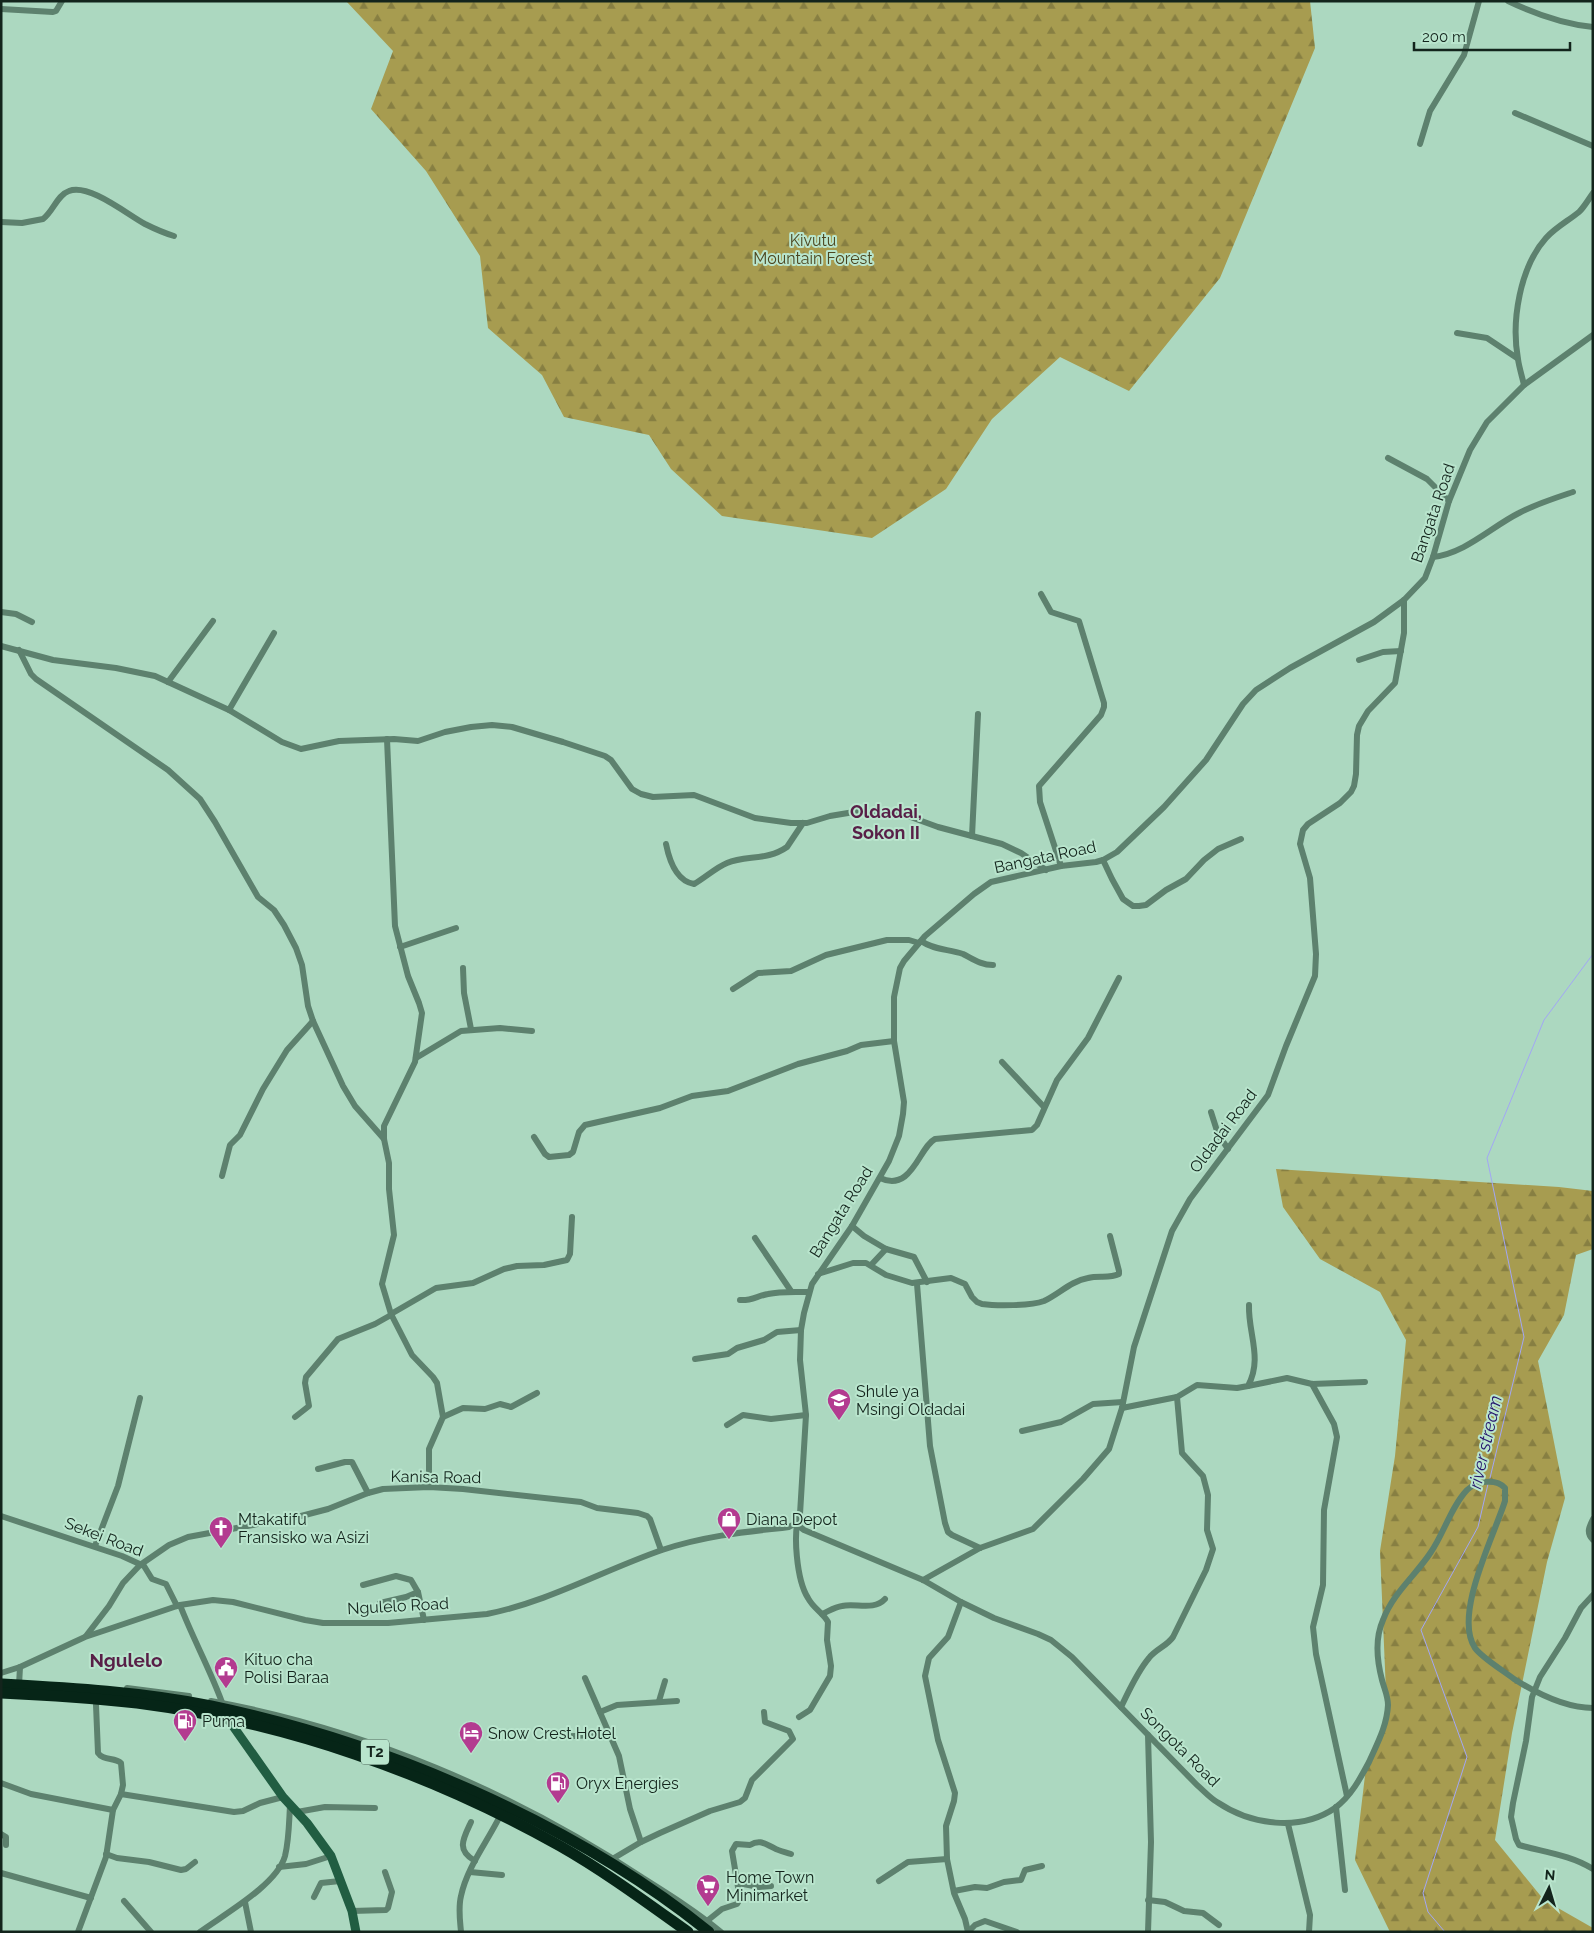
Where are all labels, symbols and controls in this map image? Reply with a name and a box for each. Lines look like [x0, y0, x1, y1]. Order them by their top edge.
scale bar [1414, 20, 1570, 52]
text: 200 m [1422, 28, 1466, 46]
park label: Kivutu Mountain Forest [753, 231, 873, 268]
street label: Bangata Road [1407, 461, 1459, 565]
district label: Oldadai, Sokon II [850, 801, 922, 843]
street label: Bangata Road [992, 837, 1098, 877]
street label: Oldadai Road [1185, 1085, 1261, 1177]
street label: Bangata Road [805, 1163, 877, 1261]
place label: Shule ya Msingi Oldadai [856, 1382, 965, 1419]
school or university icon: Shule ya Msingi Oldadai [826, 1387, 852, 1421]
water label: river stream [1464, 1393, 1506, 1491]
street label: Kanisa Road [390, 1467, 482, 1487]
shop icon: Diana Depot [716, 1506, 742, 1540]
place label: Mtakatifu Fransisko wa Asizi [238, 1510, 369, 1547]
place label: Diana Depot [746, 1510, 838, 1529]
street label: Sekei Road [62, 1513, 146, 1561]
church icon: Mtakatifu Fransisko wa Asizi [208, 1515, 234, 1549]
street label: Ngulelo Road [347, 1594, 449, 1618]
district label: Ngulelo [89, 1649, 163, 1671]
place label: Kituo cha Polisi Baraa [244, 1650, 329, 1687]
public building icon: Kituo cha Polisi Baraa [213, 1655, 239, 1689]
street label: Songota Road [1136, 1703, 1224, 1791]
fuel station icon: Puma [172, 1708, 198, 1742]
place label: Puma [202, 1712, 245, 1731]
hotel icon: Snow Crest Hotel [458, 1720, 484, 1754]
place label: Snow Crest Hotel [488, 1724, 616, 1743]
road number: T2 [361, 1740, 389, 1764]
fuel station icon: Oryx Energies [545, 1770, 571, 1804]
place label: Oryx Energies [576, 1774, 679, 1793]
north arrow [1524, 1863, 1574, 1913]
text: N [1544, 1867, 1556, 1883]
place label: Home Town Minimarket [726, 1868, 814, 1905]
supermarket icon: Home Town Minimarket [695, 1873, 721, 1907]

